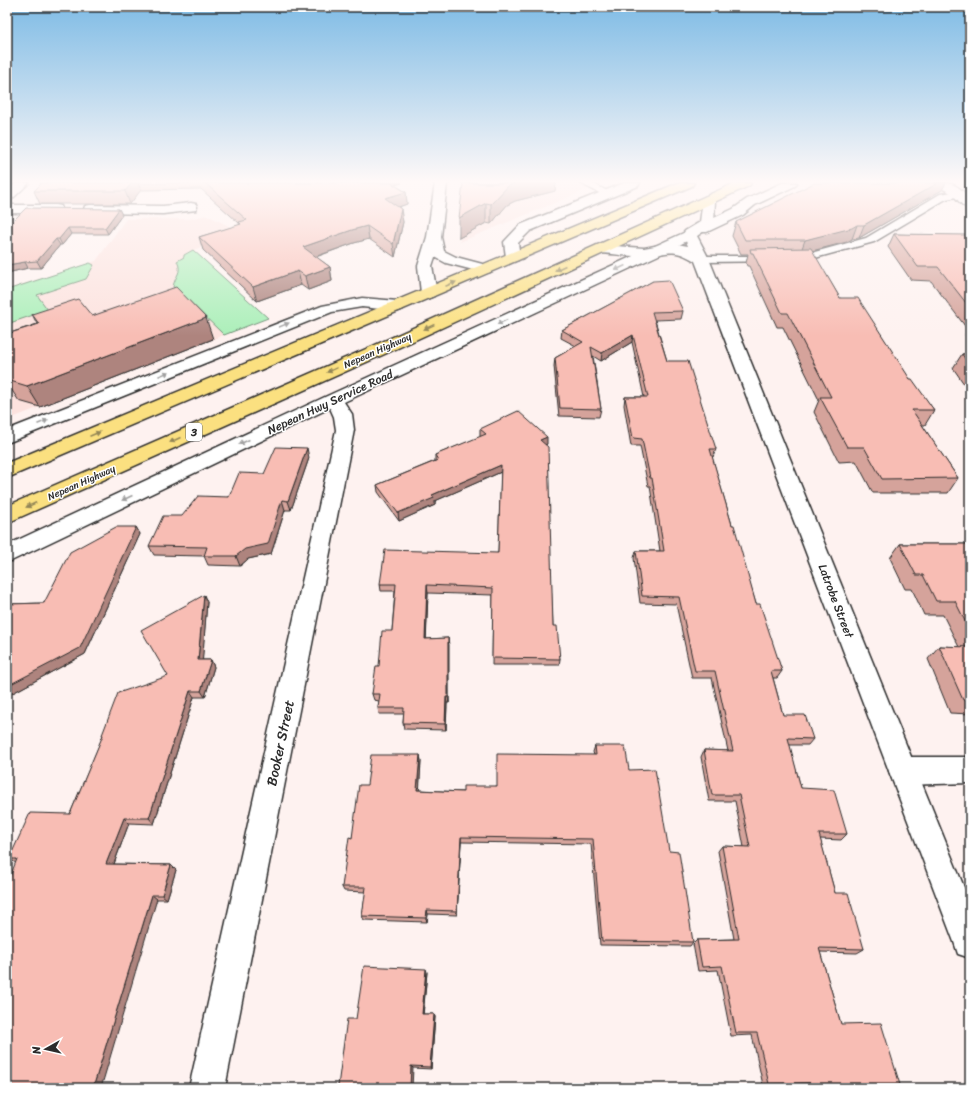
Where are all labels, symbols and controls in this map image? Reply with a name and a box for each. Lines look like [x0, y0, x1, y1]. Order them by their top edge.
one-way arrow [554, 265, 565, 271]
one-way arrow [614, 265, 625, 271]
one-way arrow [446, 280, 458, 286]
one-way arrow [496, 319, 507, 325]
one-way arrow [279, 322, 291, 328]
one-way arrow [423, 324, 435, 330]
street label: Nepean Highway [341, 328, 415, 374]
street label: Nepean Hwy Service Road [263, 363, 397, 441]
one-way arrow [327, 367, 338, 373]
one-way arrow [158, 370, 170, 376]
one-way arrow [38, 419, 50, 425]
road number: 3 [186, 423, 202, 441]
one-way arrow [89, 431, 100, 437]
one-way arrow [170, 437, 181, 443]
one-way arrow [239, 439, 250, 445]
street label: Nepean Highway [45, 460, 119, 506]
one-way arrow [121, 495, 132, 501]
one-way arrow [24, 502, 36, 508]
street label: Latrobe Street [812, 561, 861, 642]
street label: Booker Street [259, 698, 302, 788]
north arrow [26, 1029, 66, 1069]
text: N [27, 1045, 47, 1056]

